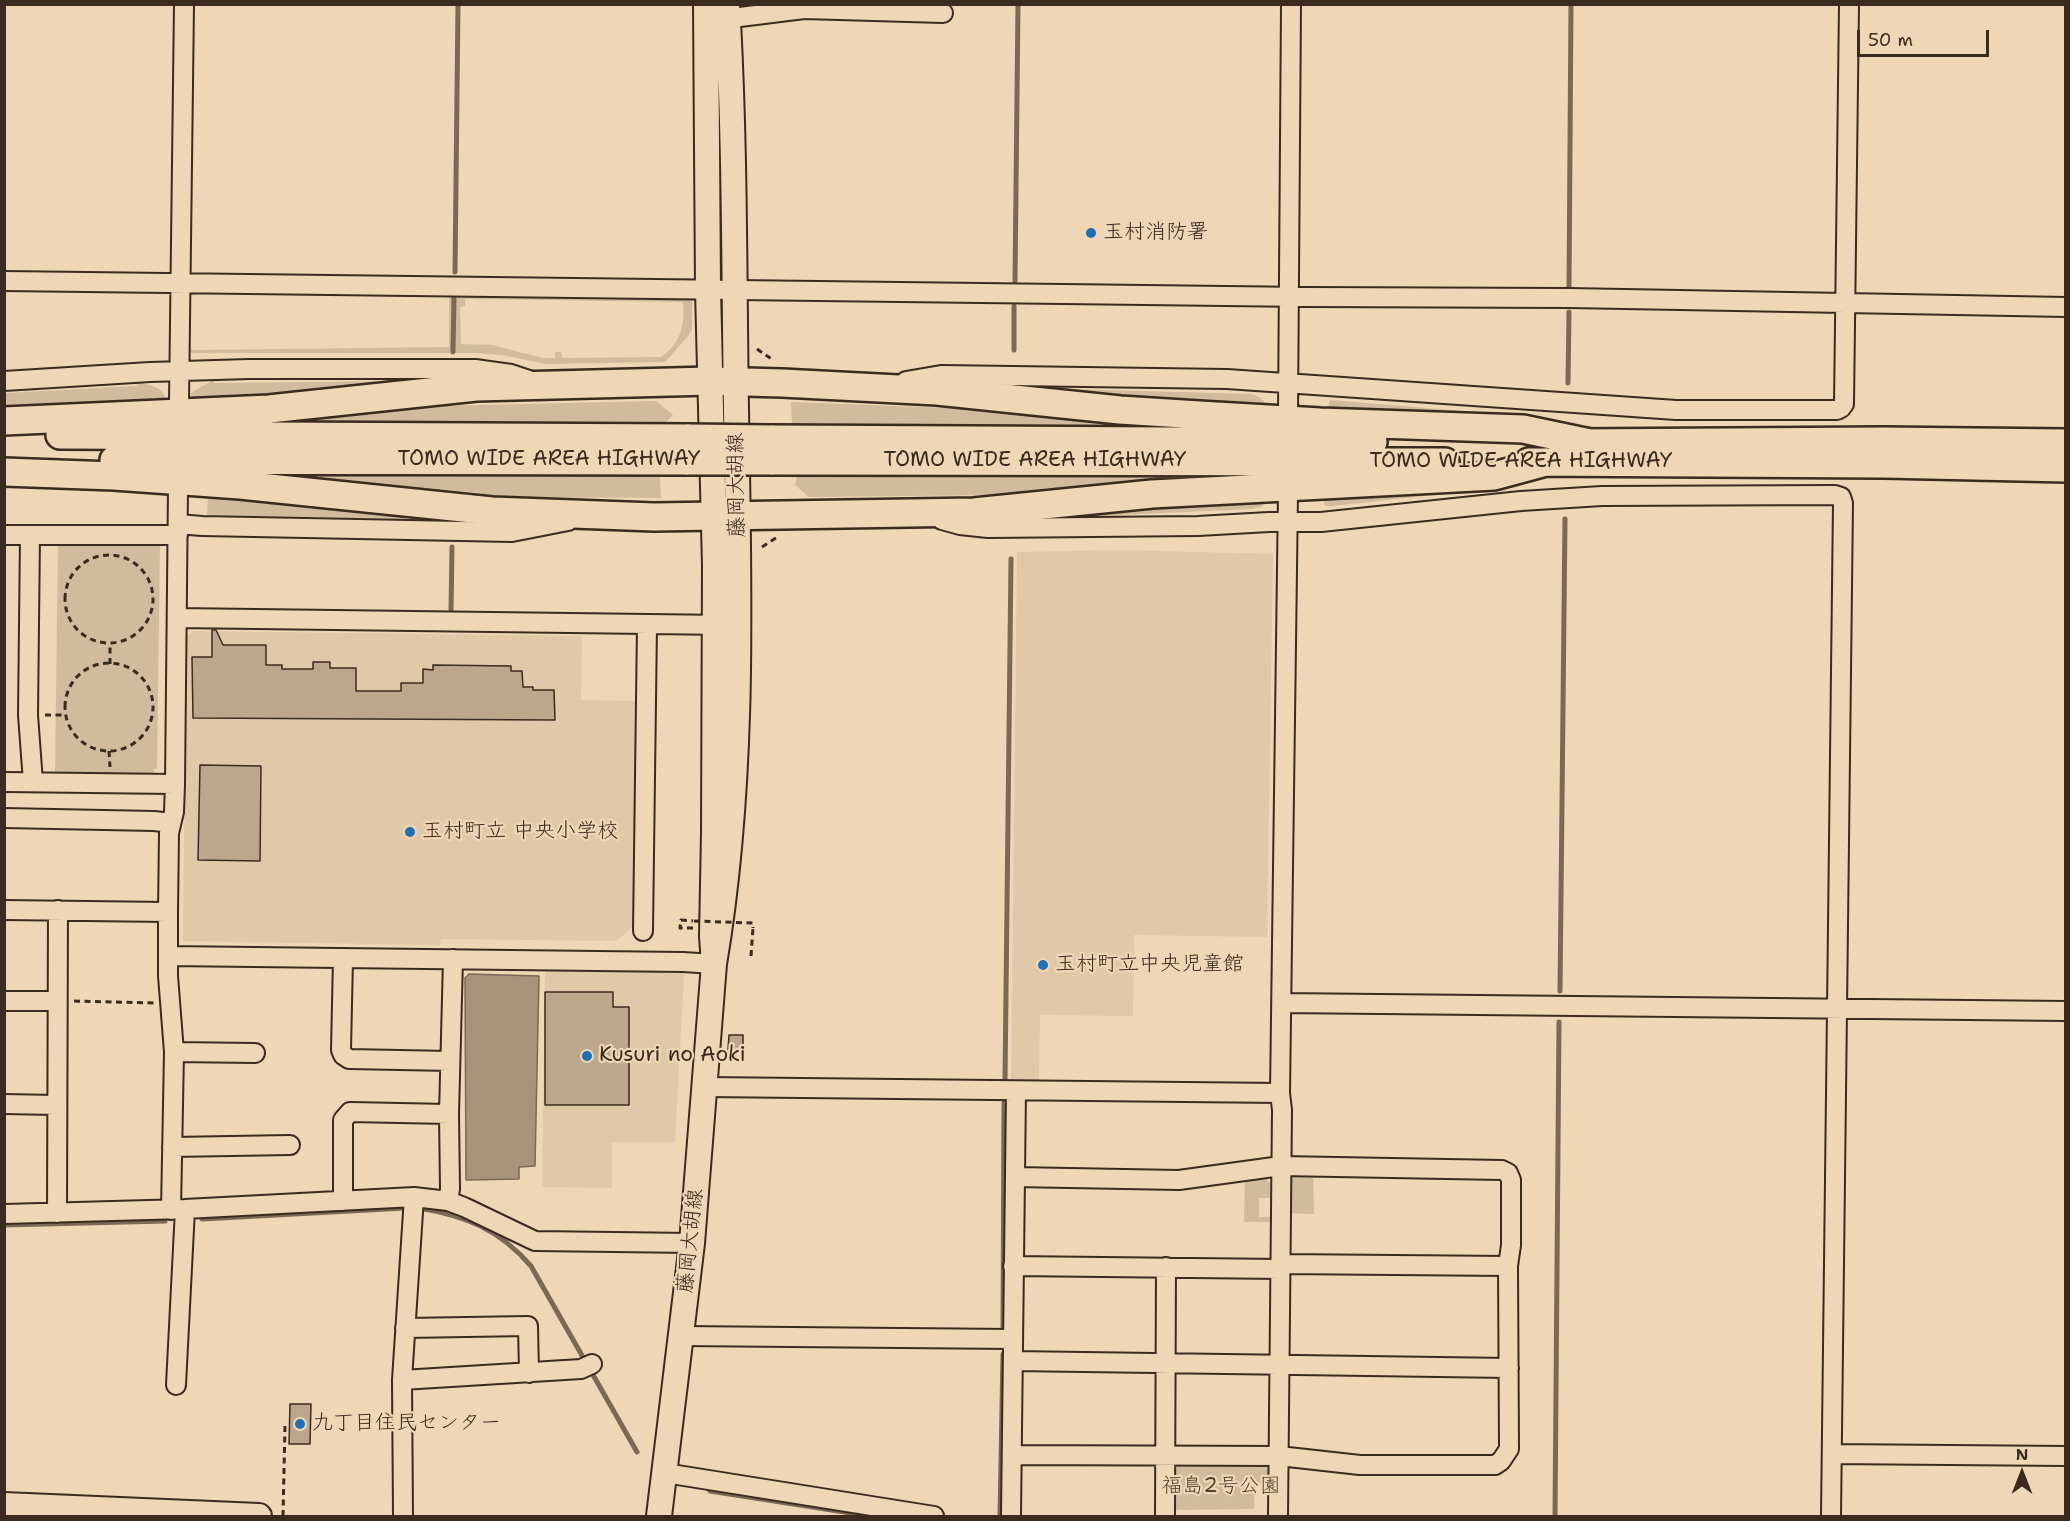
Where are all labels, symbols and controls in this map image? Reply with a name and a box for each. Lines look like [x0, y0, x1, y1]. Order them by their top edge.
scale bar [1860, 18, 1992, 56]
text: 50 m [1868, 28, 1913, 52]
place label: 玉村消防署 [1103, 220, 1208, 246]
marker: 玉村消防署 [1084, 226, 1098, 240]
street label: 藤岡大胡線 [723, 432, 751, 538]
street label: TOMO WIDE AREA HIGHWAY [397, 447, 701, 473]
street label: TOMO WIDE AREA HIGHWAY [883, 448, 1187, 474]
street label: TOMO WIDE AREA HIGHWAY [1369, 449, 1673, 475]
place label: 玉村町立 中央小学校 [422, 819, 618, 845]
marker: 玉村町立 中央小学校 [403, 825, 417, 839]
place label: 玉村町立中央児童館 [1055, 952, 1244, 978]
marker: 玉村町立中央児童館 [1036, 958, 1050, 972]
place label: Kusuri no Aoki [599, 1043, 746, 1069]
marker: Kusuri no Aoki [580, 1049, 594, 1063]
street label: 藤岡大胡線 [673, 1187, 709, 1295]
place label: 九丁目住民センター [312, 1411, 501, 1437]
marker: 九丁目住民センター [293, 1417, 307, 1431]
north arrow [1992, 1443, 2052, 1503]
text: N [2016, 1444, 2028, 1465]
park label: 福島2号公園 [1161, 1474, 1281, 1500]

